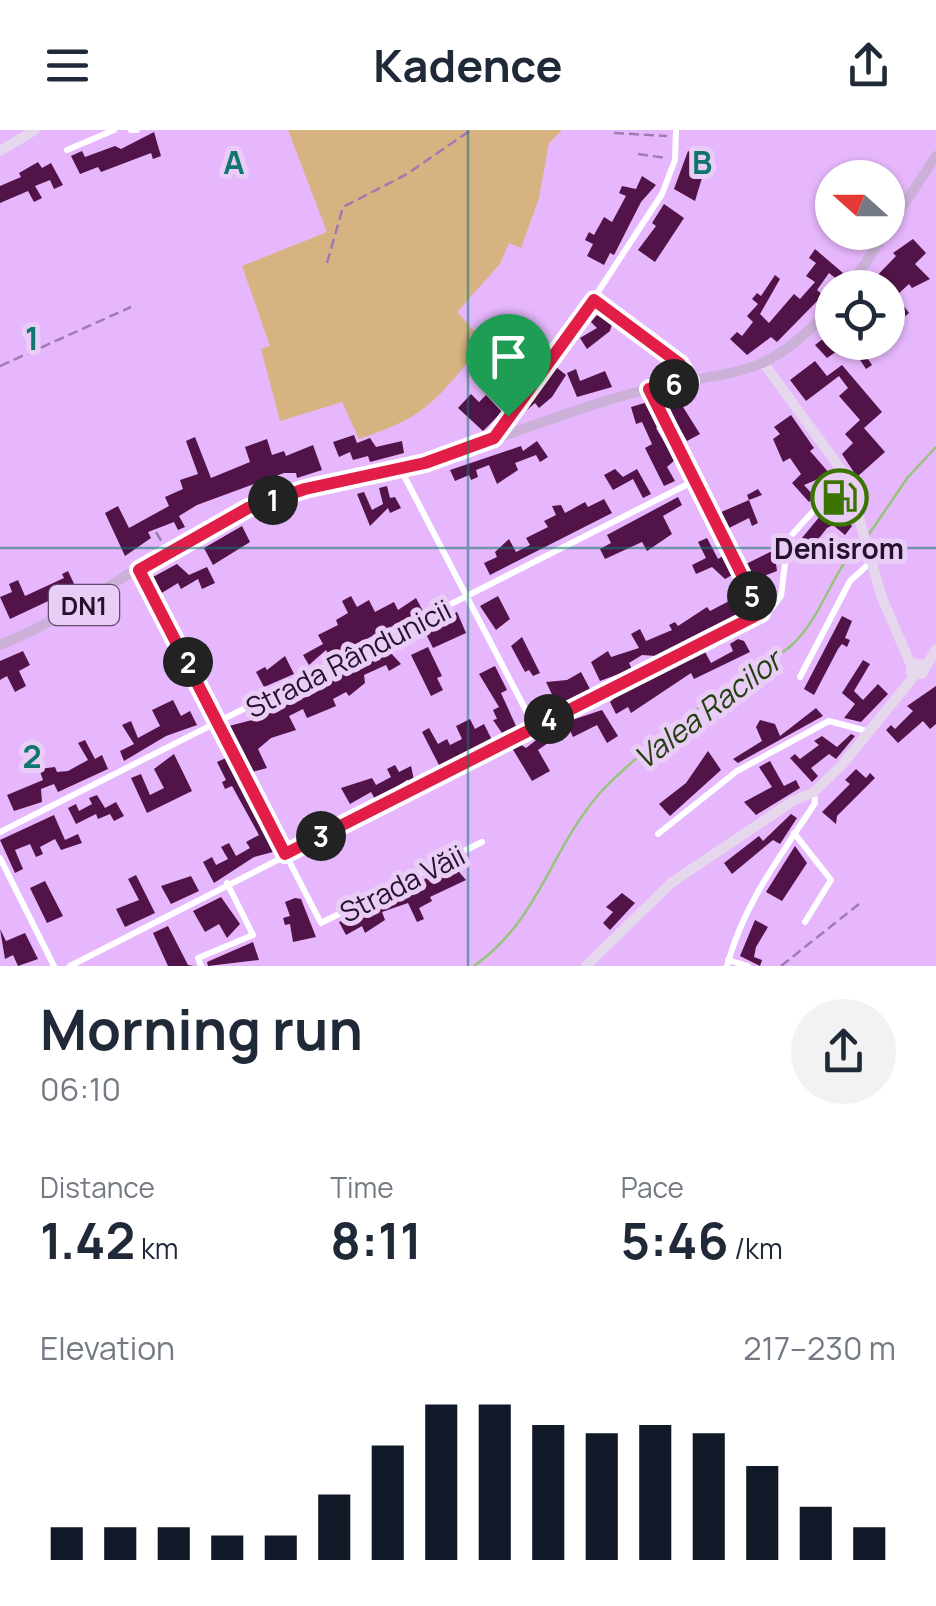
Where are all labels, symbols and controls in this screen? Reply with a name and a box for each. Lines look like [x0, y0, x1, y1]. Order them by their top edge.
text: Kadence [373, 34, 563, 96]
icon: menu [40, 38, 95, 93]
icon: share [841, 38, 896, 93]
text: A [223, 140, 245, 184]
text: B [692, 140, 712, 184]
north arrow [815, 160, 905, 250]
map controls [815, 160, 905, 360]
button: locate [815, 270, 905, 360]
pin [466, 314, 551, 417]
text: 1 [25, 316, 39, 360]
icon: arrive [481, 329, 536, 384]
pin: 6 [649, 359, 699, 409]
text: 6 [665, 365, 683, 403]
fuel station icon: Denisrom [809, 467, 869, 527]
pin: 1 [248, 475, 298, 525]
text: 1 [267, 481, 279, 519]
place label: Denisrom [774, 529, 904, 567]
pin: 5 [727, 571, 777, 621]
text: 5 [744, 577, 760, 615]
road number: DN1 [49, 585, 119, 625]
street label: Strada Rândunicii [239, 590, 457, 726]
pin: 2 [163, 637, 213, 687]
water label: Valea Racilor [625, 638, 792, 778]
text: 2 [180, 643, 196, 681]
pin: 4 [524, 694, 574, 744]
text: 4 [540, 700, 558, 738]
text: 2 [22, 734, 42, 778]
pin: 3 [296, 811, 346, 861]
text: 3 [313, 817, 329, 855]
street label: Strada Văii [333, 835, 471, 931]
text: Morning run [40, 991, 363, 1067]
button: share [791, 999, 896, 1104]
text: 06:10 [40, 1067, 121, 1111]
text: Distance [40, 1168, 155, 1206]
text: Time [330, 1168, 394, 1206]
text: Pace [621, 1168, 684, 1206]
text: 1.42 [40, 1206, 135, 1274]
text: 8:11 [330, 1206, 422, 1274]
text: 5:46 [621, 1206, 729, 1274]
text: km [135, 1229, 179, 1267]
text: /km [729, 1229, 783, 1267]
text: Elevation [40, 1326, 175, 1370]
text: 217–230 m [743, 1326, 896, 1370]

